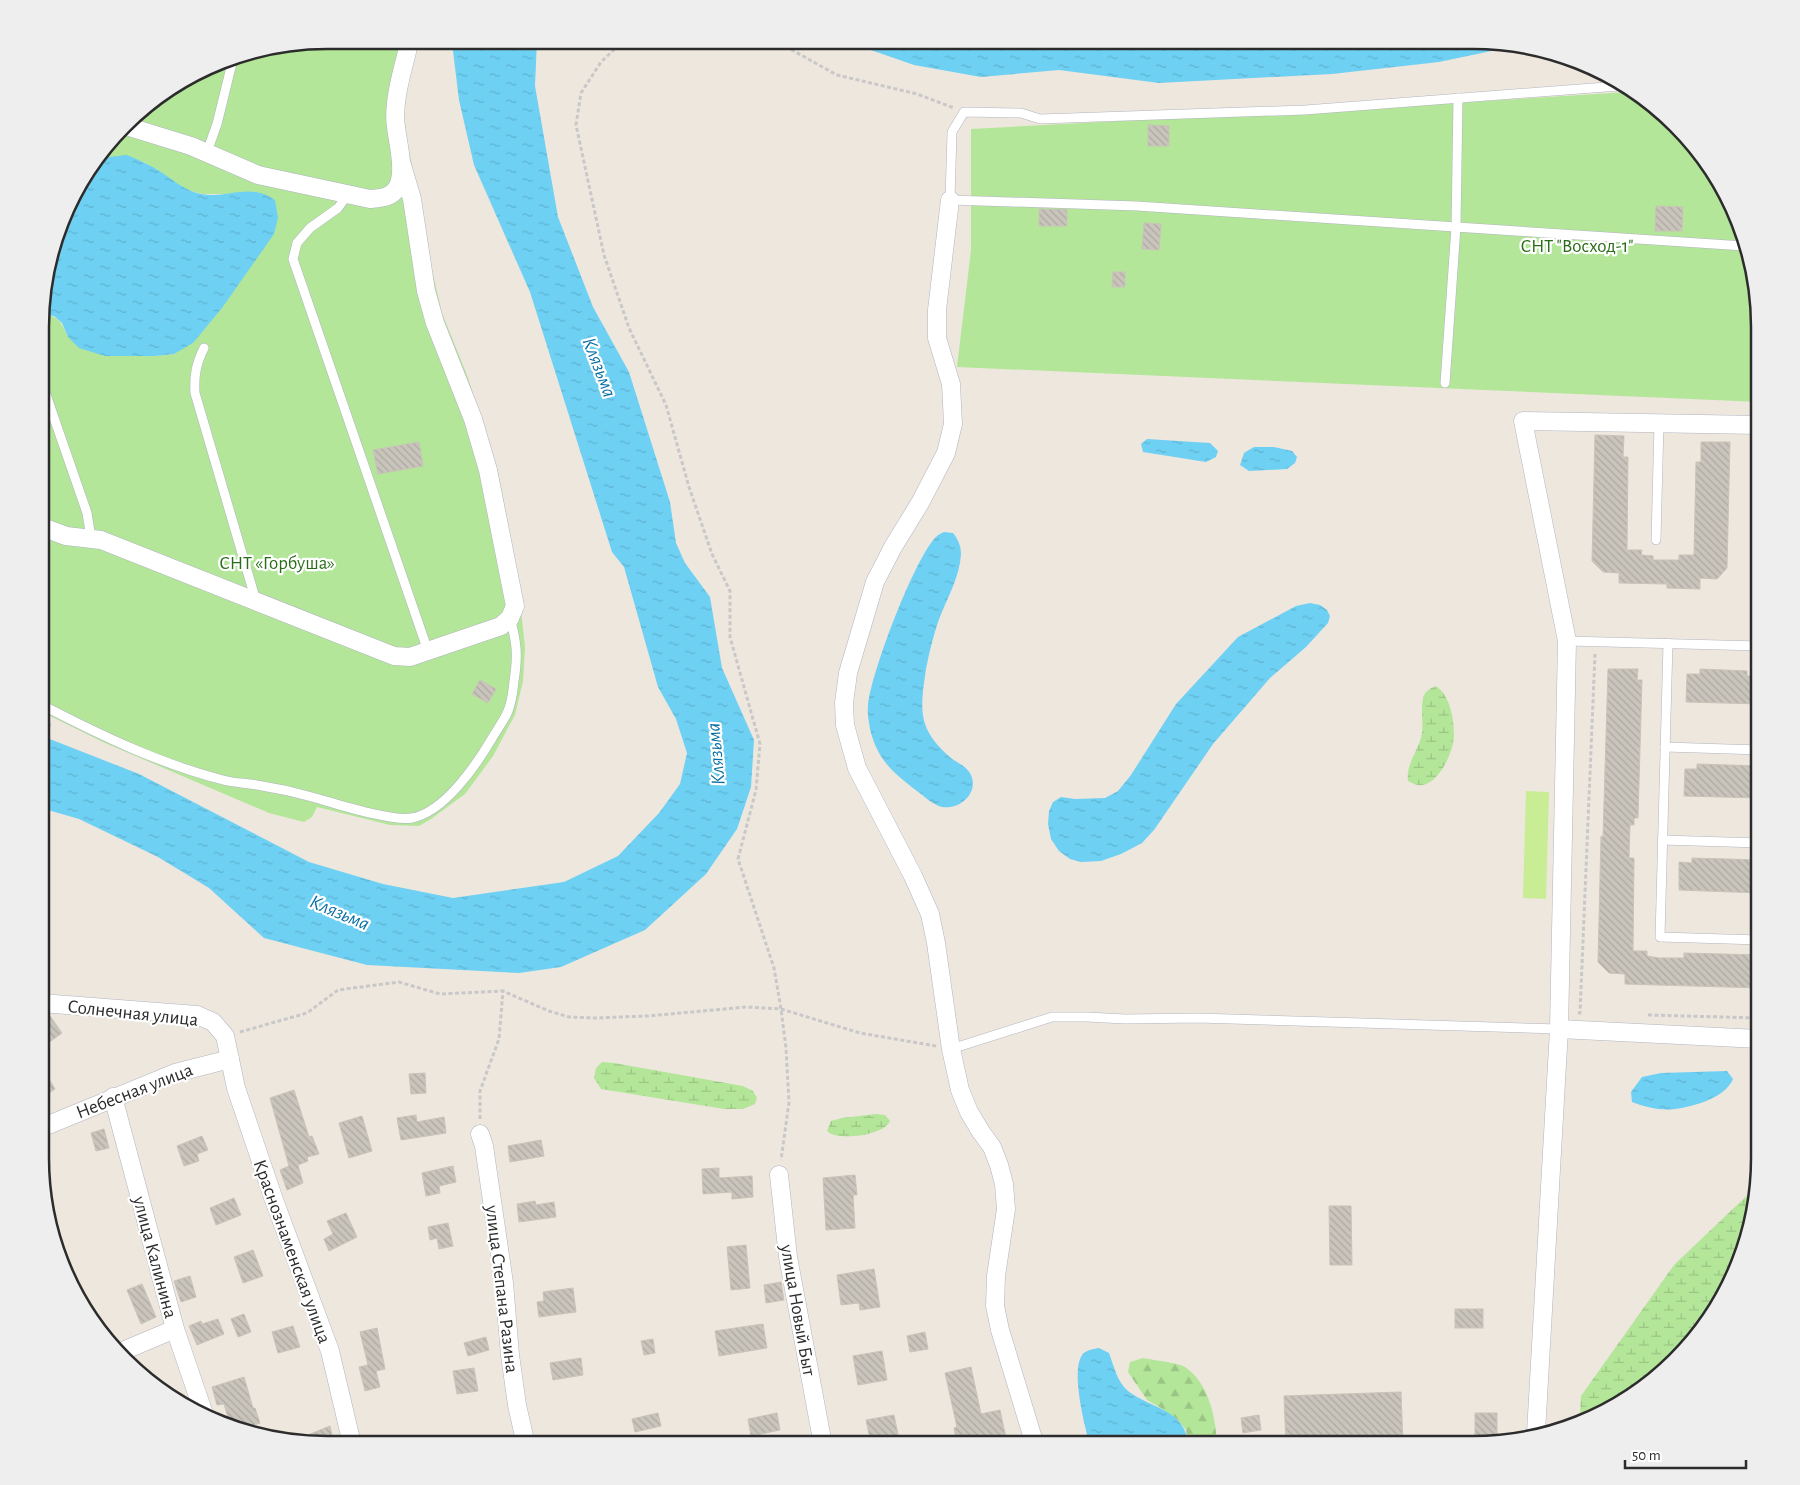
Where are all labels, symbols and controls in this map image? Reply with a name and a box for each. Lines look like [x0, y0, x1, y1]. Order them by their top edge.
park label: СНТ "Восход-1" [1520, 237, 1634, 256]
water label: Клязьма [579, 335, 620, 400]
park label: СНТ «Горбуша» [219, 554, 335, 573]
water label: Клязьма [703, 722, 729, 786]
water label: Клязьма [307, 892, 372, 934]
street label: Солнечная улица [67, 997, 199, 1030]
street label: Небесная улица [74, 1060, 196, 1122]
street label: Краснознаменская улица [249, 1157, 334, 1346]
street label: улица Калинина [129, 1193, 180, 1321]
street label: улица Степана Разина [482, 1203, 521, 1374]
street label: улица Новый Быт [776, 1242, 818, 1377]
scale bar [1625, 1438, 1746, 1470]
text: 50 m [1632, 1448, 1661, 1463]

